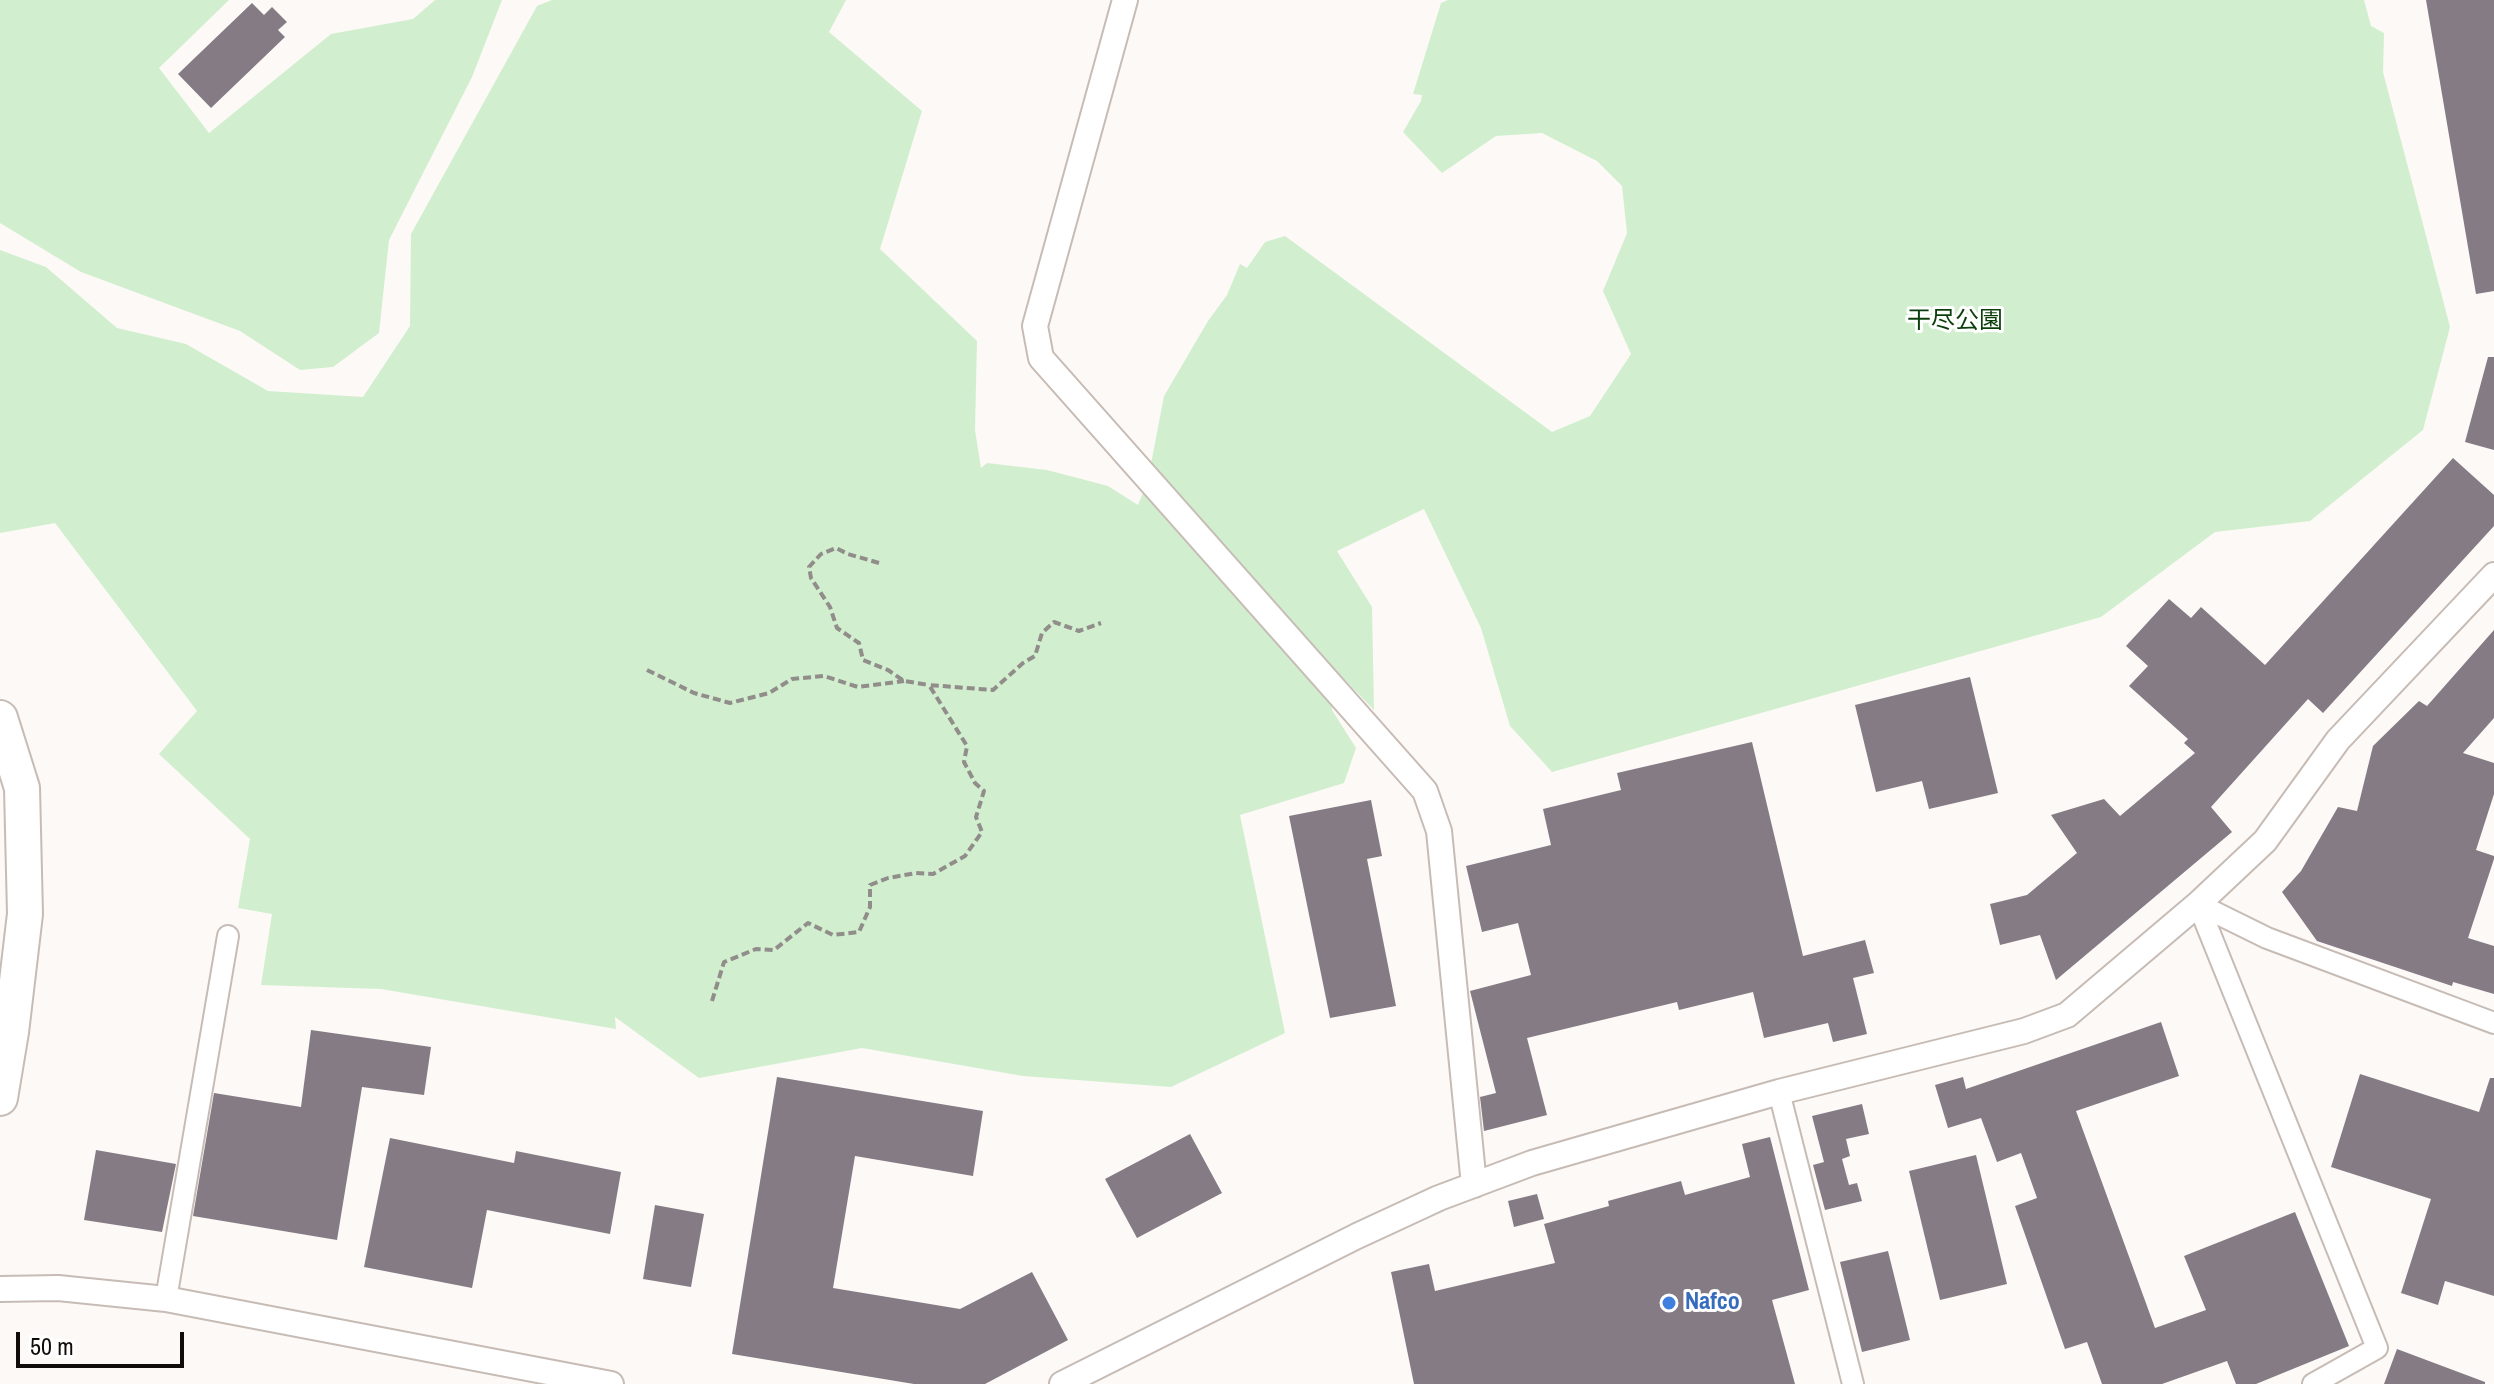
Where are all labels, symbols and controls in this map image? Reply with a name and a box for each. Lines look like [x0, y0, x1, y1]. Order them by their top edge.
park label: 干尽公園 [1907, 308, 2003, 336]
place label: Nafco [1685, 1289, 1740, 1317]
marker: Nafco [1660, 1294, 1678, 1312]
scale bar [20, 1316, 188, 1366]
text: 50 m [30, 1330, 74, 1362]

